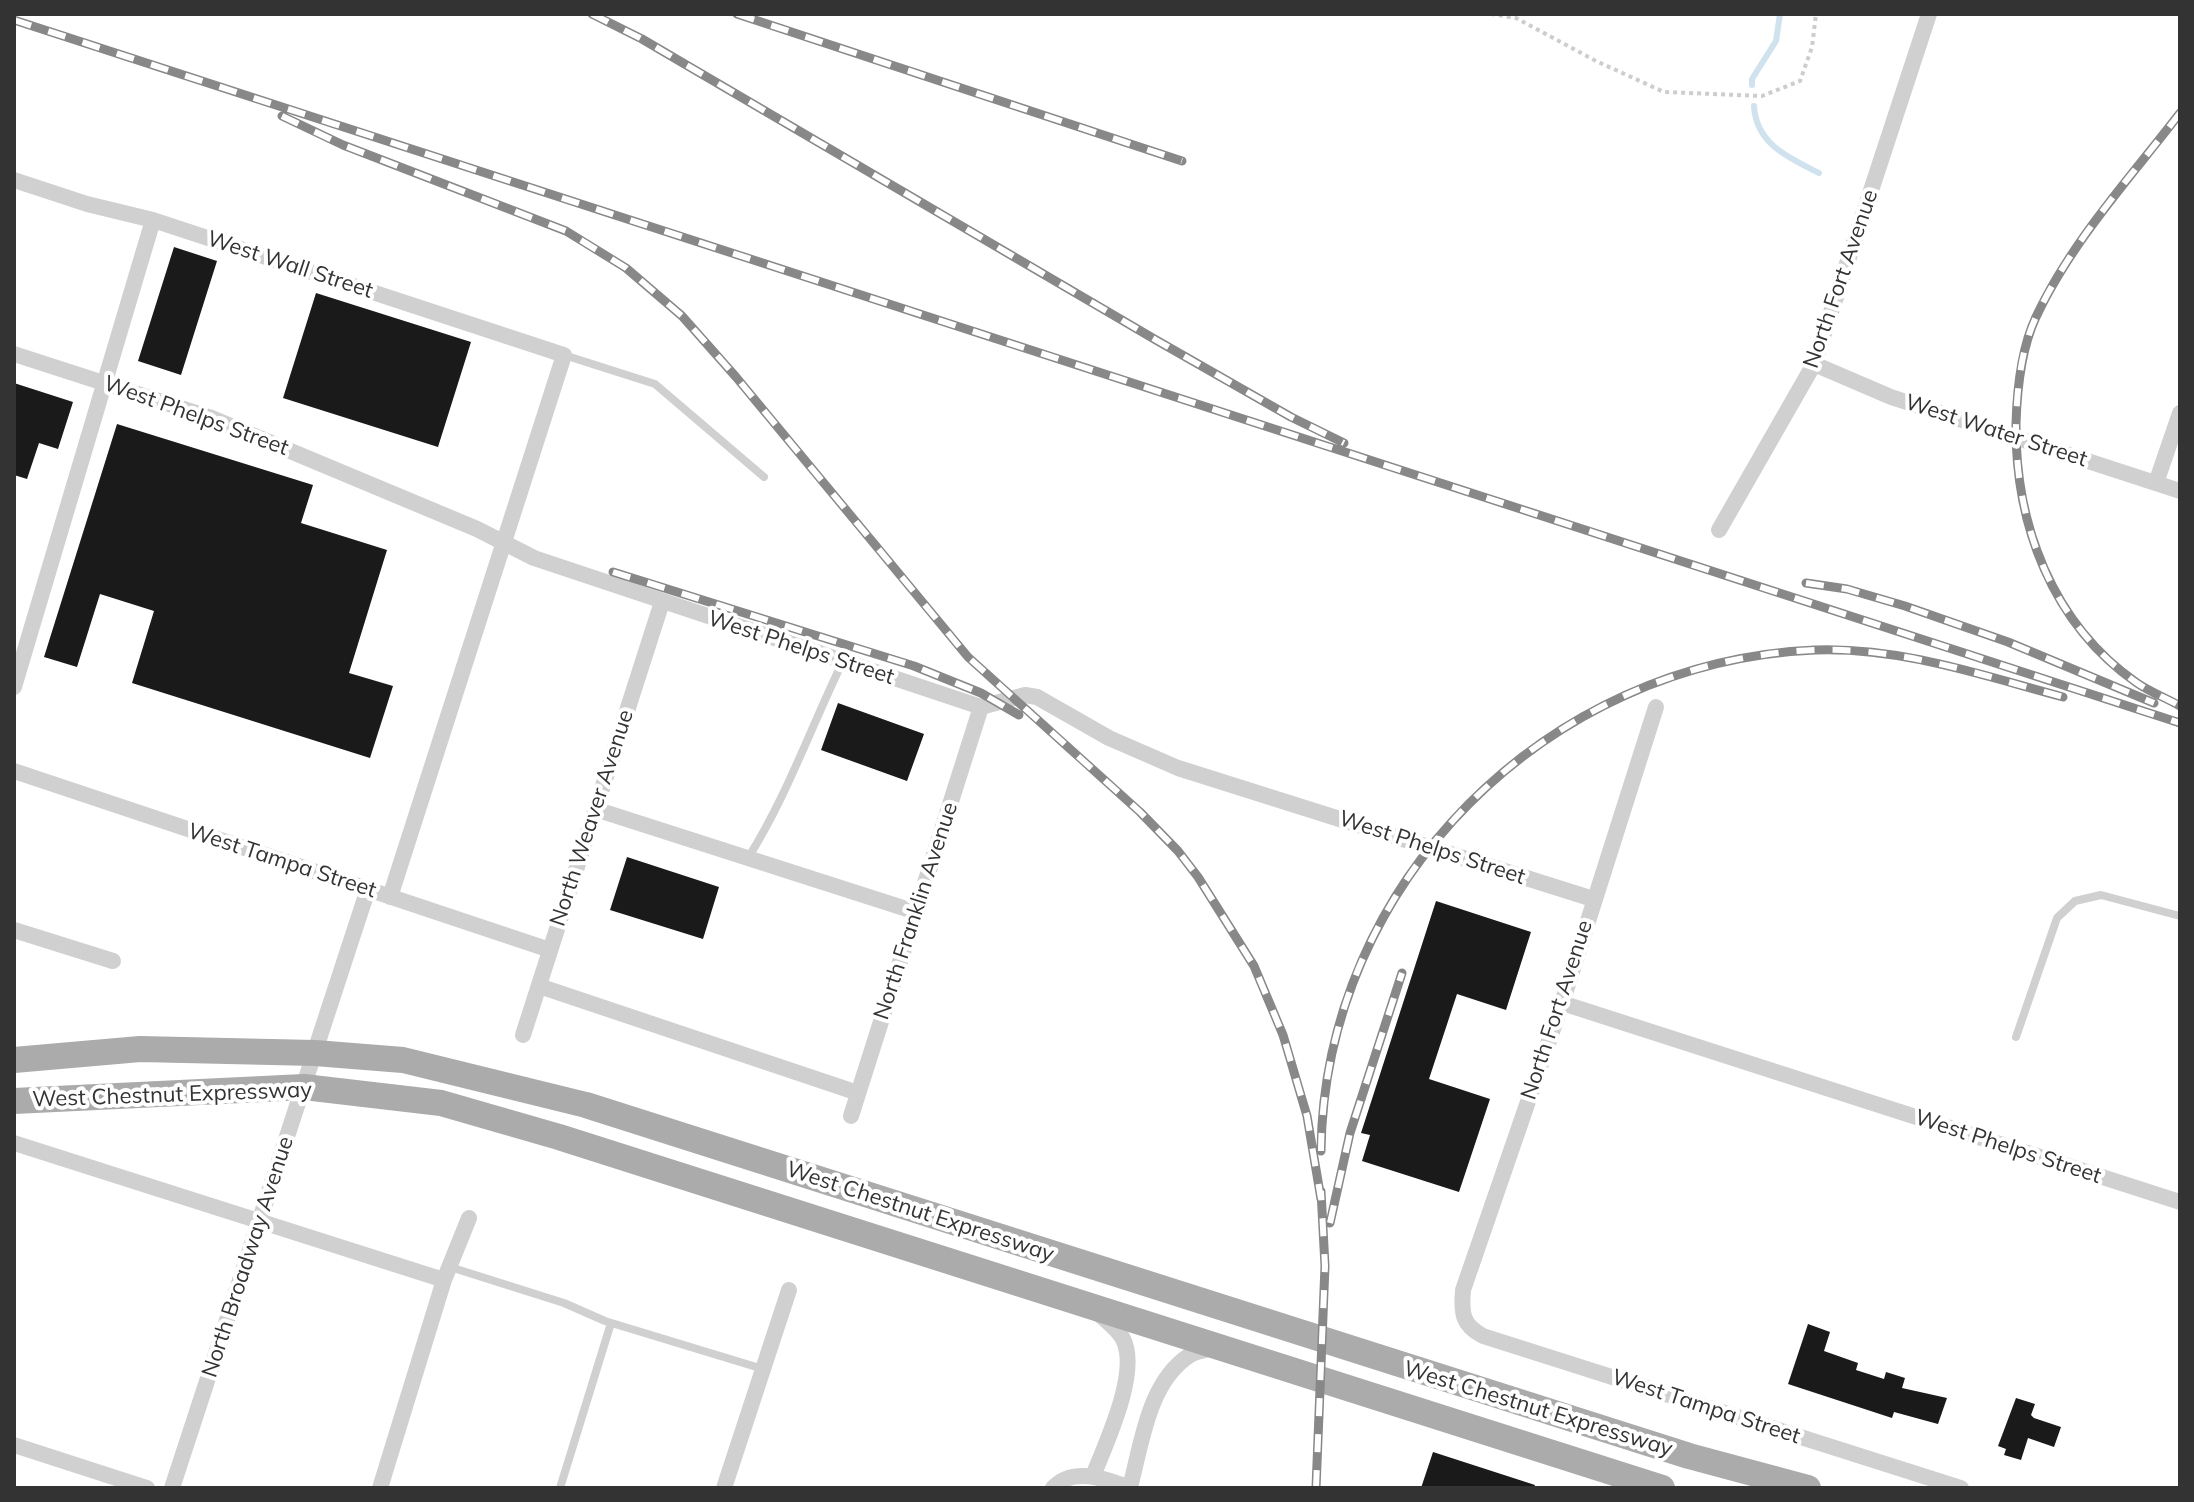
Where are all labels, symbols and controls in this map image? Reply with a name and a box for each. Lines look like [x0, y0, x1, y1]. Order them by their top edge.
street label: North Fort Avenue [1798, 186, 1884, 372]
street label: West Wall Street [204, 226, 376, 304]
street label: West Phelps Street [100, 370, 292, 462]
street label: West Water Street [1902, 389, 2090, 473]
street label: West Phelps Street [704, 605, 898, 691]
street label: North Weaver Avenue [545, 706, 639, 930]
street label: North Franklin Avenue [868, 799, 964, 1023]
street label: West Phelps Street [1335, 805, 1529, 891]
street label: West Tampa Street [184, 818, 380, 904]
street label: North Fort Avenue [1516, 917, 1598, 1103]
street label: West Chestnut Expressway [32, 1077, 312, 1113]
street label: West Phelps Street [1911, 1104, 2105, 1190]
street label: North Broadway Avenue [197, 1133, 299, 1381]
street label: West Chestnut Expressway [783, 1156, 1057, 1268]
street label: West Chestnut Expressway [1400, 1355, 1676, 1463]
street label: West Tampa Street [1608, 1364, 1804, 1450]

